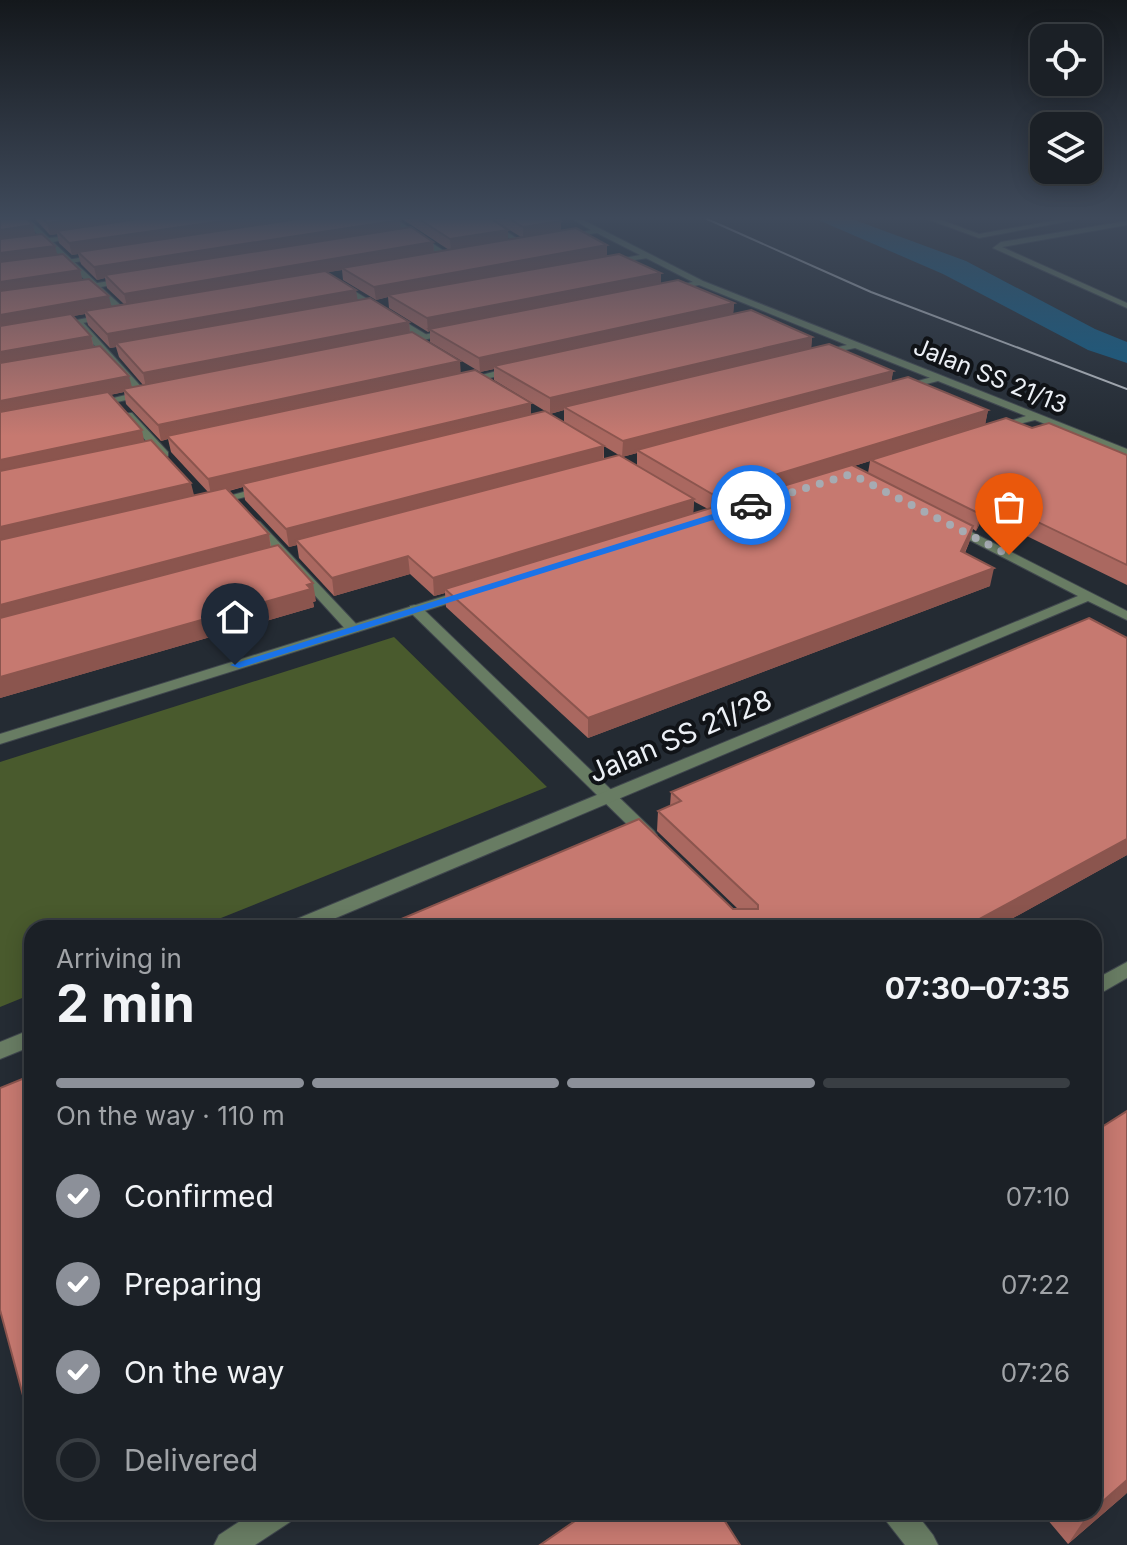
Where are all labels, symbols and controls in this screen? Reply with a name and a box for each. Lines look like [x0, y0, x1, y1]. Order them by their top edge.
map controls [1030, 24, 1102, 184]
button: locate [1030, 24, 1102, 96]
button: layers [1030, 112, 1102, 184]
street label: Jalan SS 21/13 [909, 332, 1071, 419]
courier [711, 465, 791, 545]
pin [975, 473, 1043, 555]
icon: car [729, 483, 773, 527]
icon: bag [987, 485, 1031, 529]
pin [201, 583, 269, 665]
icon: home [213, 595, 257, 639]
street label: Jalan SS 21/28 [583, 682, 777, 790]
text: Arriving in [56, 943, 182, 974]
text: 07:30–07:35 [885, 970, 1070, 1006]
text: 2 min [56, 972, 195, 1035]
text: On the way · 110 m [56, 1100, 285, 1131]
icon: check [56, 1174, 100, 1218]
text: Confirmed [124, 1178, 274, 1214]
text: 07:10 [1006, 1181, 1070, 1212]
icon: check [56, 1262, 100, 1306]
text: Preparing [124, 1266, 262, 1302]
text: 07:22 [1001, 1269, 1070, 1300]
icon: check [56, 1350, 100, 1394]
text: On the way [124, 1354, 284, 1390]
text: 07:26 [1001, 1357, 1070, 1388]
text: Delivered [124, 1442, 258, 1478]

